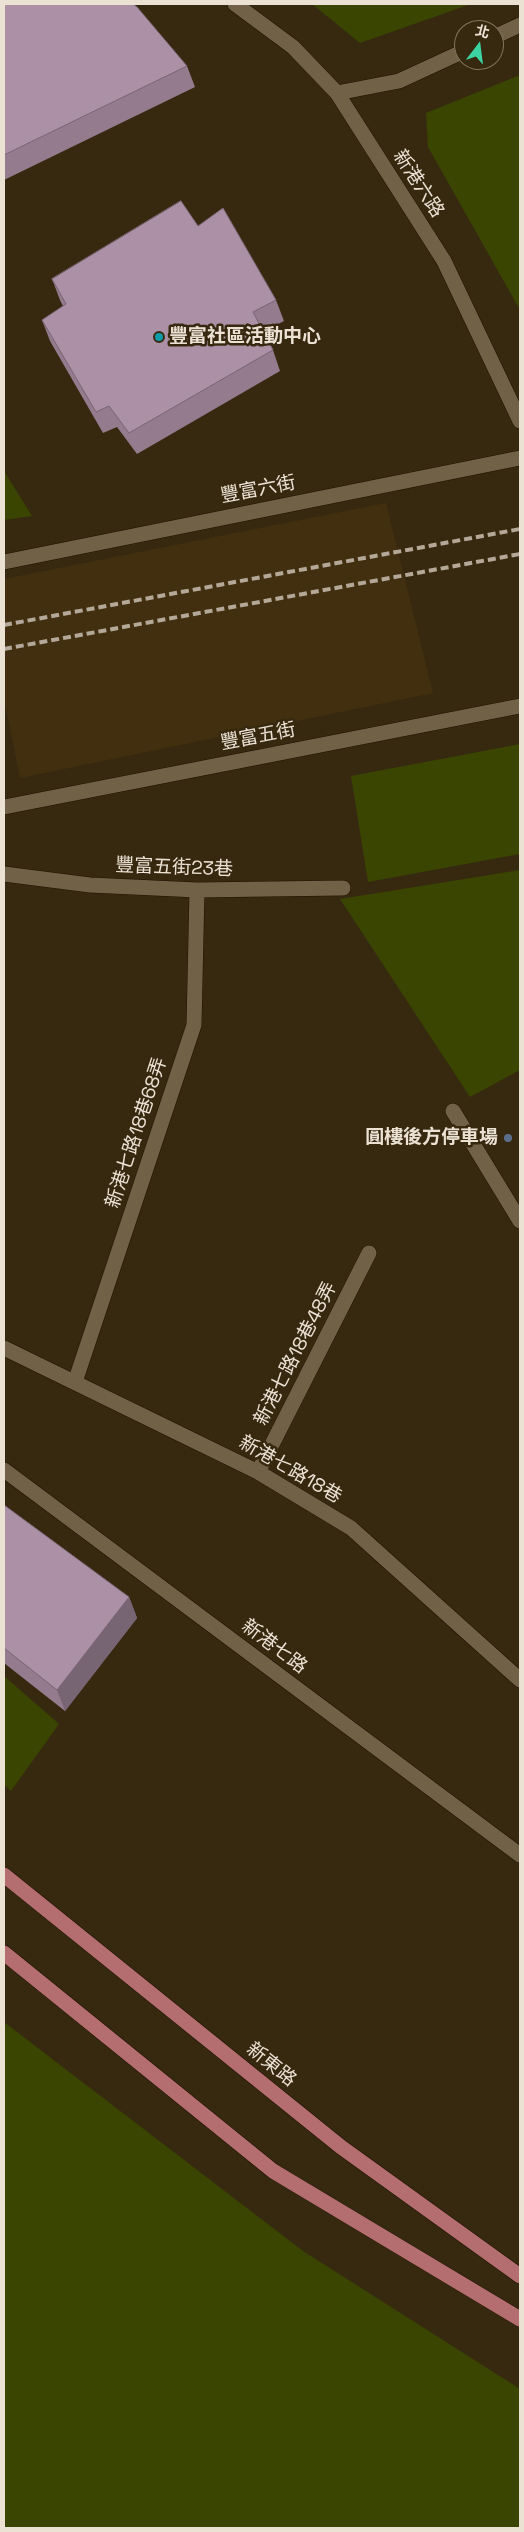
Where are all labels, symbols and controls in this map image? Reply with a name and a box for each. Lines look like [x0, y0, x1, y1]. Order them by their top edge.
north arrow [454, 20, 504, 70]
text: 北 [474, 21, 492, 42]
street label: 新港六路 [388, 146, 448, 222]
place label: 豐富社區活動中心 [169, 326, 321, 348]
marker: 豐富社區活動中心 [153, 331, 165, 343]
street label: 豐富六街 [219, 472, 297, 508]
street label: 豐富五街 [219, 719, 297, 755]
street label: 豐富五街23巷 [115, 855, 233, 881]
street label: 新港七路18巷68弄 [102, 1055, 172, 1211]
place label: 圓樓後方停車場 [365, 1127, 498, 1149]
marker: 圓樓後方停車場 [502, 1132, 514, 1144]
street label: 新港七路18巷48弄 [250, 1279, 342, 1429]
street label: 新港七路18巷 [235, 1431, 345, 1509]
street label: 新港七路 [237, 1615, 311, 1679]
street label: 新東路 [242, 2038, 300, 2092]

